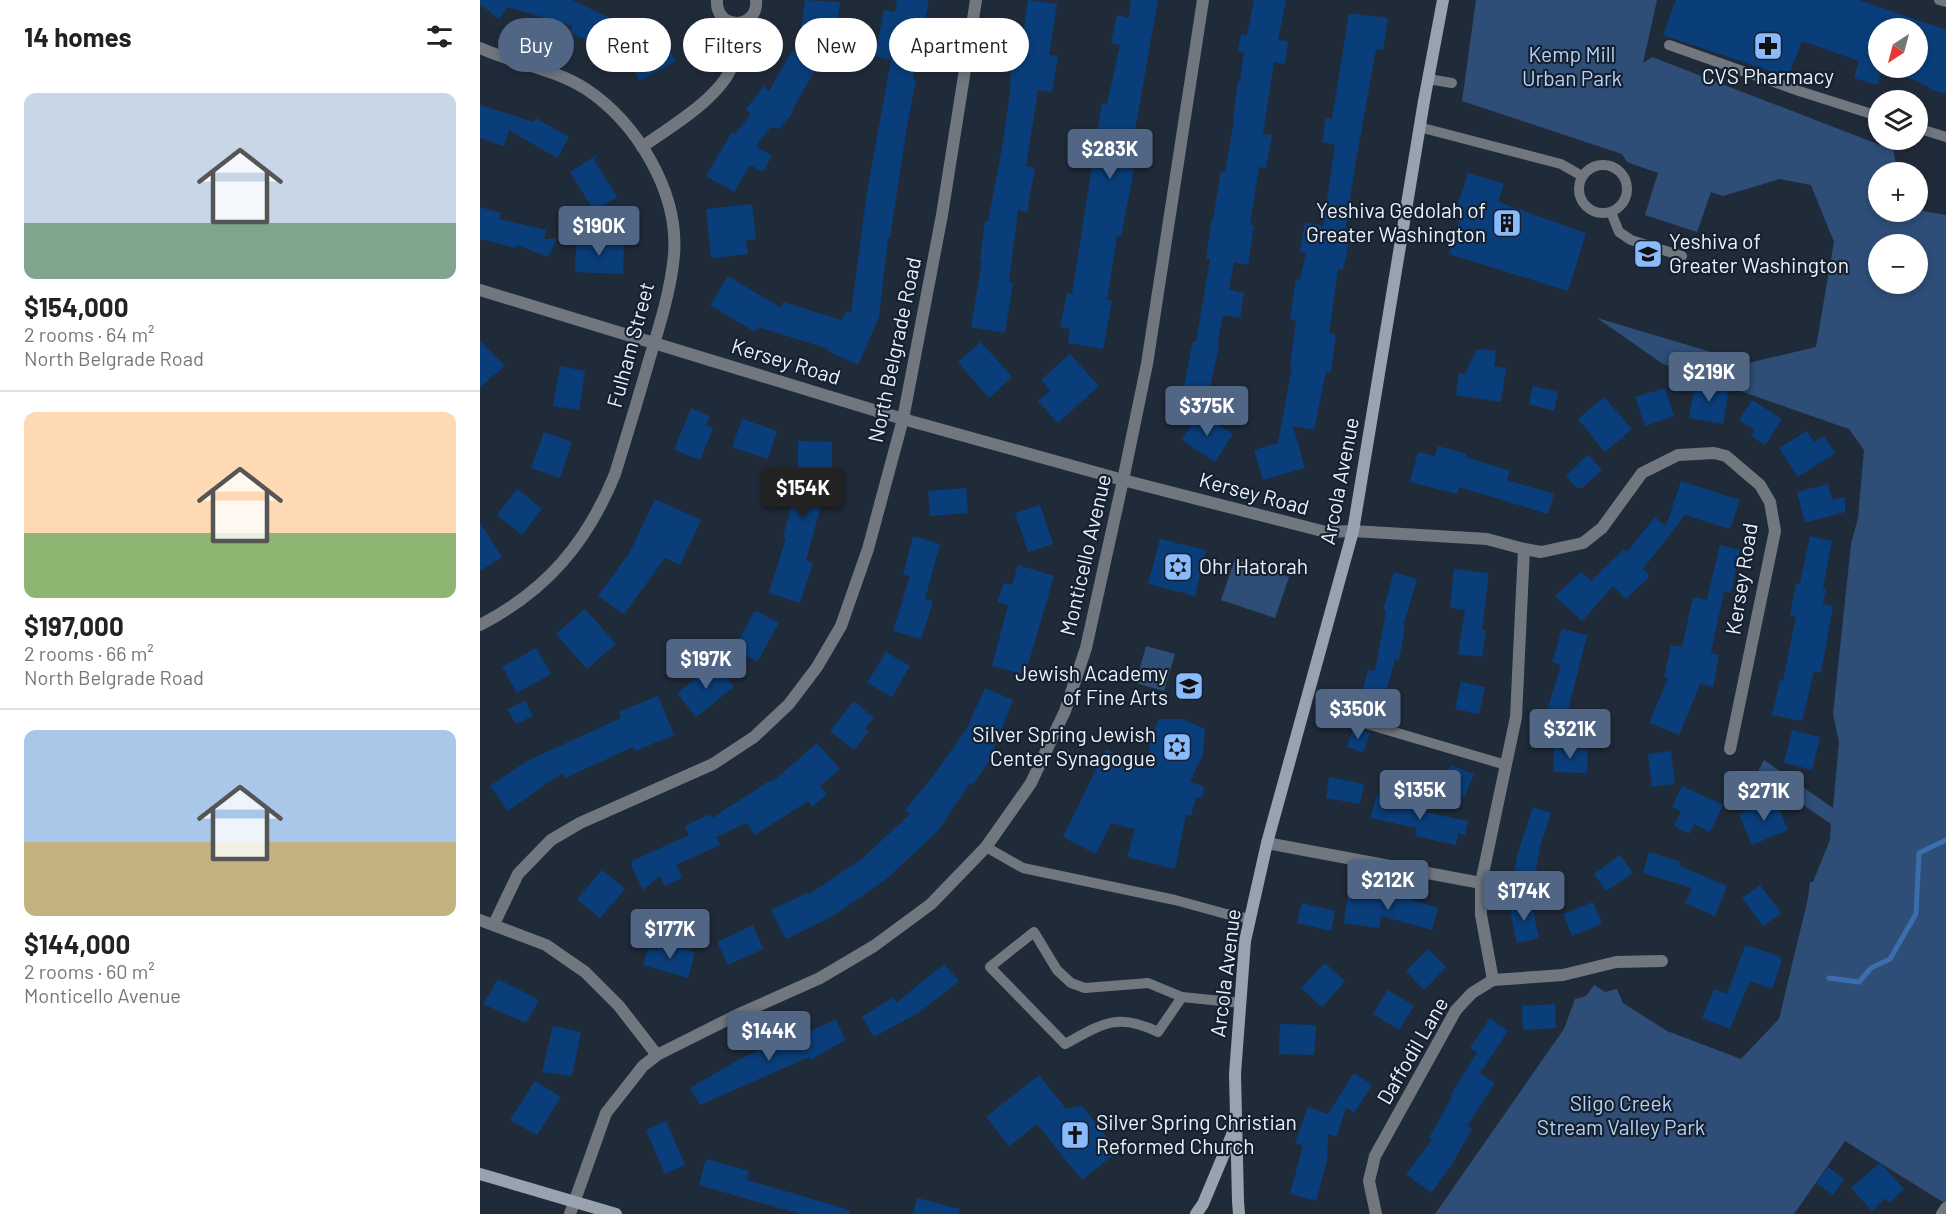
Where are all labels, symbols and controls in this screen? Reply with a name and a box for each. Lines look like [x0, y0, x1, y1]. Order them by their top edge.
chip: Buy [498, 18, 574, 72]
chip: Rent [586, 18, 671, 72]
chip: Filters [683, 18, 783, 72]
chip: New [795, 18, 877, 72]
chip: Apartment [889, 18, 1029, 72]
north arrow [1868, 18, 1928, 78]
map controls [1868, 18, 1928, 294]
icon: filters [423, 20, 456, 53]
text: 14 homes [24, 21, 131, 52]
pharmacy icon: CVS Pharmacy [1752, 30, 1784, 62]
park label: Kemp Mill Urban Park [1522, 41, 1622, 90]
place label: CVS Pharmacy [1702, 63, 1834, 88]
button: layers [1868, 90, 1928, 150]
pin: $283K [1068, 129, 1152, 180]
icon: home [186, 132, 294, 240]
text: $283K [1082, 136, 1138, 160]
button: + [1868, 162, 1928, 222]
place label: Yeshiva Gedolah of Greater Washington [1306, 197, 1486, 246]
pin: $190K [557, 206, 641, 257]
building icon: Yeshiva Gedolah of Greater Washington [1491, 207, 1523, 239]
text: $190K [572, 213, 626, 237]
place label: Yeshiva of Greater Washington [1669, 228, 1849, 277]
button: − [1868, 234, 1928, 294]
school or university icon: Yeshiva of Greater Washington [1632, 238, 1664, 270]
street label: North Belgrade Road [862, 255, 925, 445]
street label: Fulham Street [601, 279, 658, 410]
text: $154,000 [24, 291, 129, 322]
text: 2 rooms · 64 m² [24, 322, 154, 346]
street label: Kersey Road [729, 332, 844, 389]
text: North Belgrade Road [24, 346, 204, 370]
pin: $219K [1667, 352, 1751, 403]
text: $219K [1683, 359, 1735, 383]
pin: $375K [1165, 386, 1249, 437]
text: $375K [1179, 393, 1235, 417]
street label: Arcola Avenue [1314, 415, 1363, 546]
icon: home [186, 451, 294, 559]
street label: Kersey Road [1197, 466, 1312, 519]
pin: $154K [761, 468, 845, 519]
street label: Monticello Avenue [1054, 472, 1115, 638]
text: $154K [776, 475, 830, 499]
street label: Kersey Road [1719, 521, 1762, 636]
synagogue icon: Ohr Hatorah [1162, 551, 1194, 583]
place label: Ohr Hatorah [1199, 553, 1308, 578]
text: $197,000 [24, 610, 124, 641]
pin: $197K [664, 639, 748, 690]
text: 2 rooms · 66 m² [24, 641, 154, 665]
text: $197K [680, 646, 732, 670]
place label: Jewish Academy of Fine Arts [1015, 660, 1168, 709]
text: North Belgrade Road [24, 665, 204, 689]
school or university icon: Jewish Academy of Fine Arts [1173, 670, 1205, 702]
pin: $350K [1316, 689, 1400, 740]
text: $350K [1330, 696, 1386, 720]
pin: $321K [1528, 709, 1612, 760]
text: $321K [1544, 716, 1596, 740]
place label: Silver Spring Jewish Center Synagogue [972, 721, 1156, 770]
synagogue icon: Silver Spring Jewish Center Synagogue [1161, 731, 1193, 763]
icon: home [186, 769, 294, 877]
pin: $135K [1378, 770, 1462, 821]
pin: $271K [1722, 771, 1806, 822]
text: $135K [1394, 777, 1446, 801]
text: $271K [1738, 778, 1790, 802]
pin: $212K [1346, 860, 1430, 911]
text: $212K [1361, 867, 1415, 891]
pin: $174K [1482, 871, 1566, 922]
text: $174K [1497, 878, 1551, 902]
street label: Arcola Avenue [1204, 907, 1245, 1038]
pin: $177K [628, 909, 712, 960]
text: $177K [645, 916, 695, 940]
text: $144,000 [24, 928, 130, 959]
text: 2 rooms · 60 m² [24, 959, 155, 983]
text: Monticello Avenue [24, 983, 181, 1007]
street label: Daffodil Lane [1371, 992, 1452, 1108]
pin: $144K [727, 1011, 811, 1062]
text: $144K [741, 1018, 797, 1042]
park label: Sligo Creek Stream Valley Park [1537, 1090, 1705, 1139]
place label: Silver Spring Christian Reformed Church [1096, 1109, 1297, 1158]
church icon: Silver Spring Christian Reformed Church [1059, 1119, 1091, 1151]

